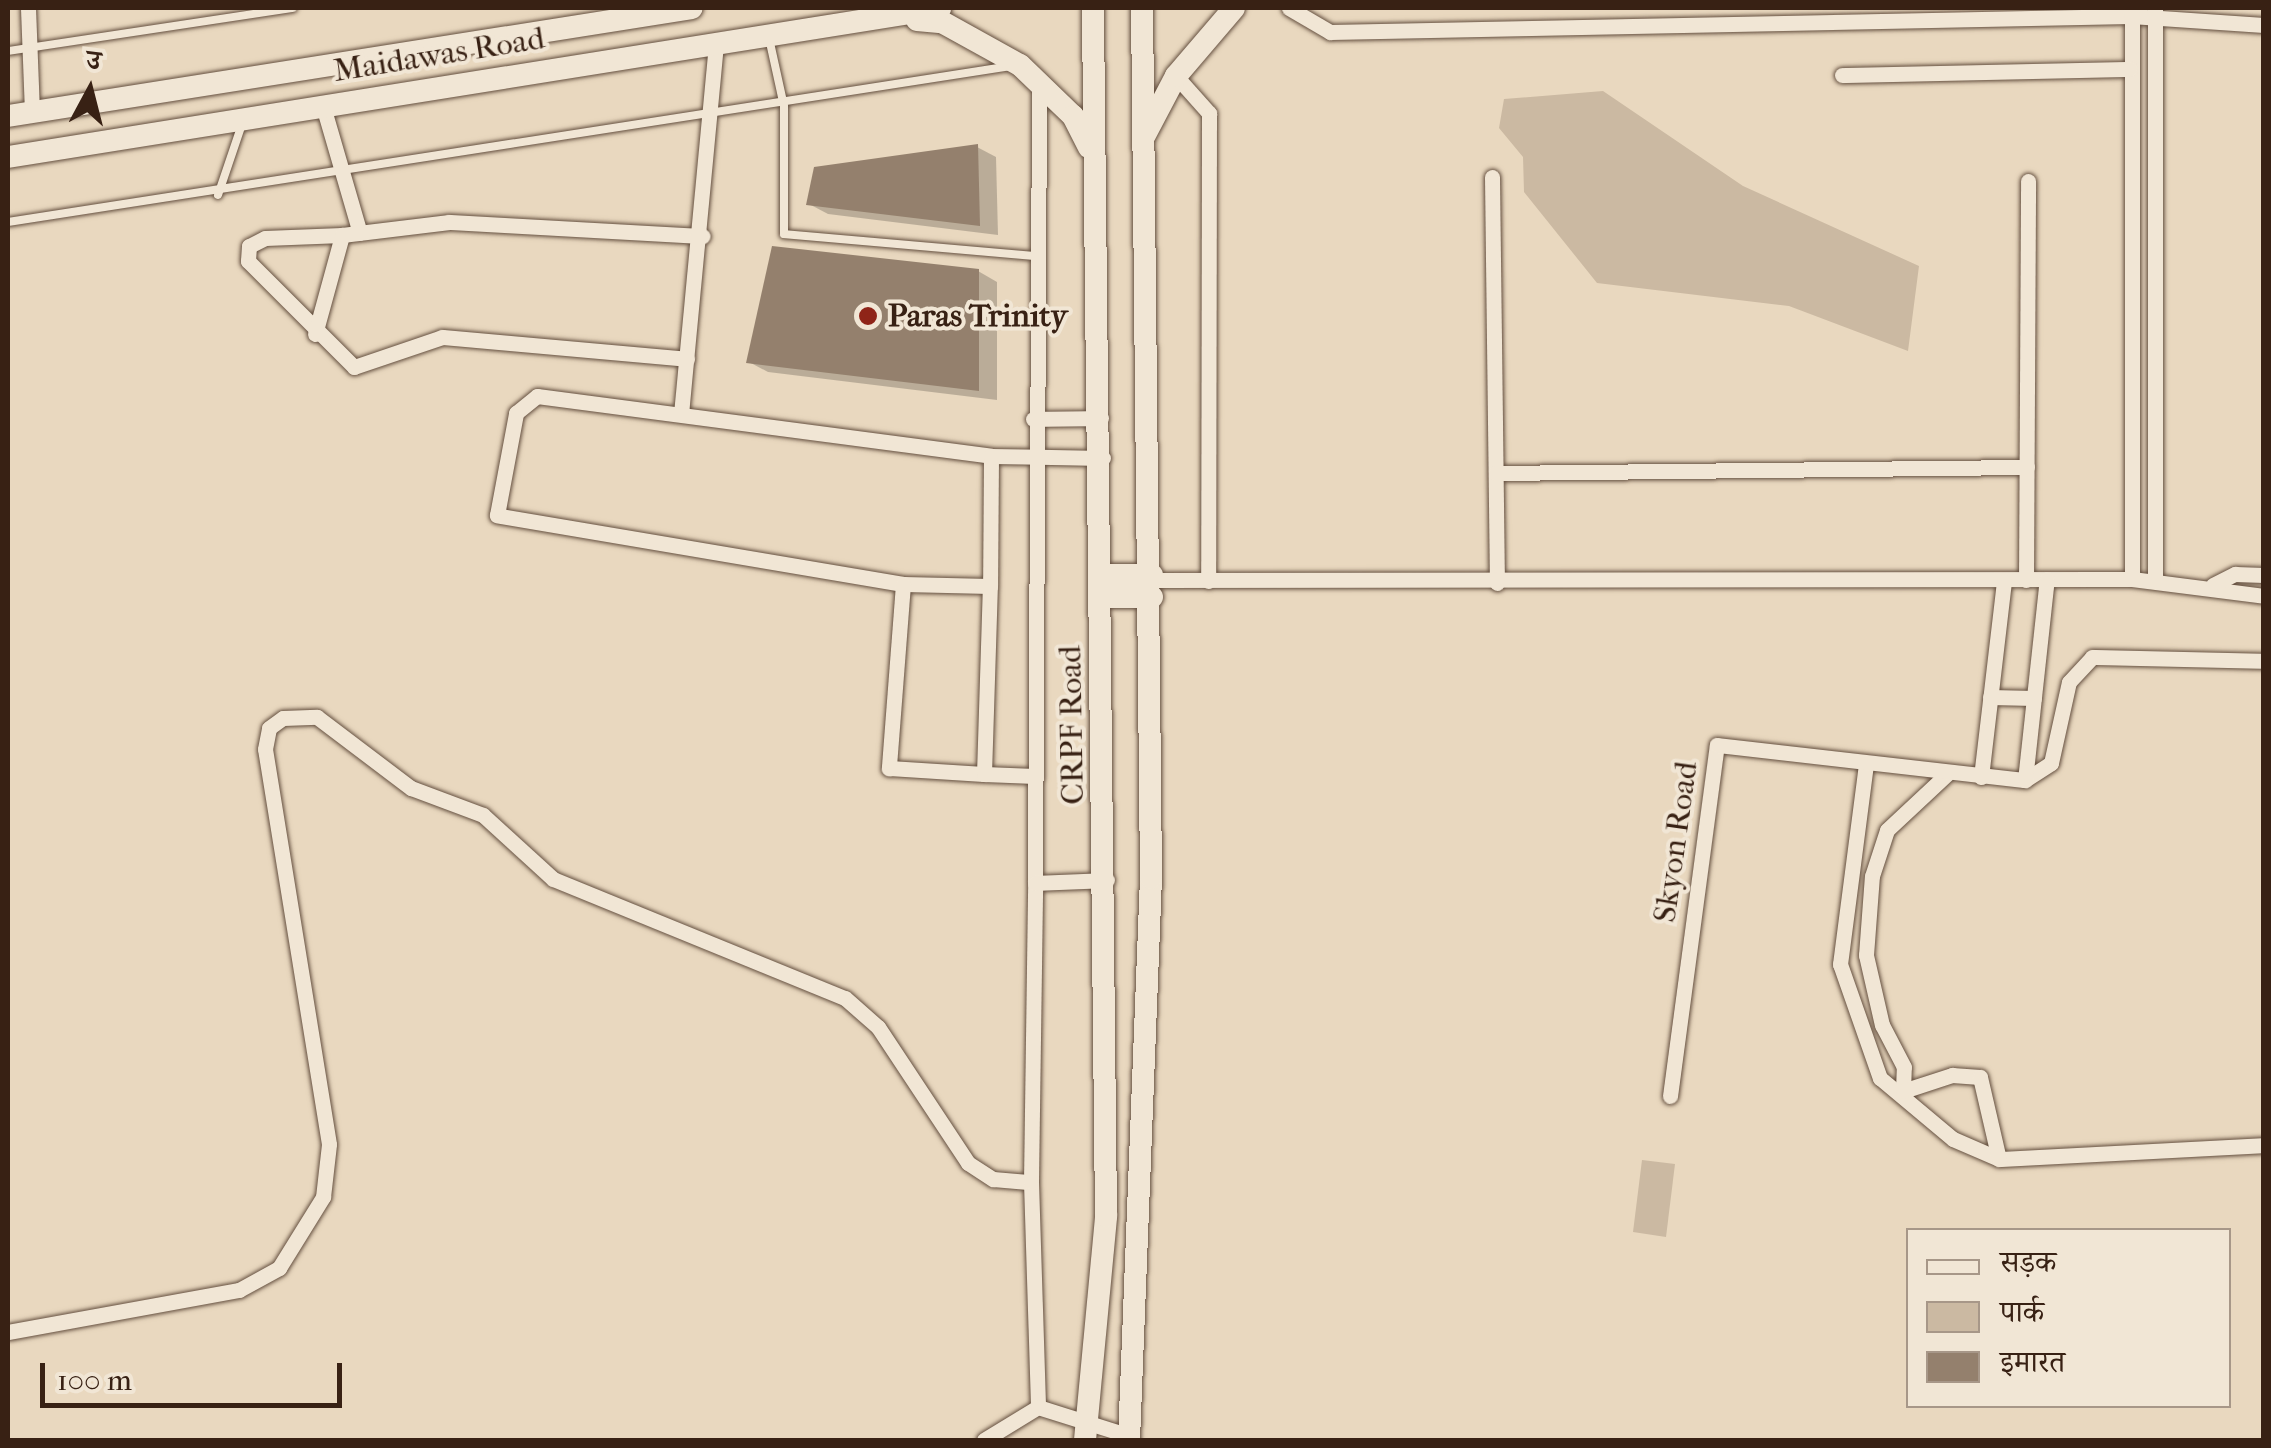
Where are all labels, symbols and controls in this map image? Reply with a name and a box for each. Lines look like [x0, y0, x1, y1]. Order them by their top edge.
street label: Maidawas Road [331, 19, 547, 91]
north arrow [40, 40, 140, 140]
text: उ [85, 42, 103, 77]
place label: Paras Trinity [888, 297, 1068, 335]
marker: Paras Trinity [857, 305, 879, 327]
street label: CRPF Road [1051, 645, 1093, 805]
street label: Skyon Road [1646, 759, 1706, 925]
legend [1906, 1228, 2231, 1408]
text: सड़क [2000, 1245, 2056, 1280]
text: पार्क [2000, 1295, 2044, 1330]
scale bar [45, 1343, 348, 1405]
text: इमारत [2000, 1345, 2065, 1380]
text: 100 m [57, 1363, 132, 1398]

